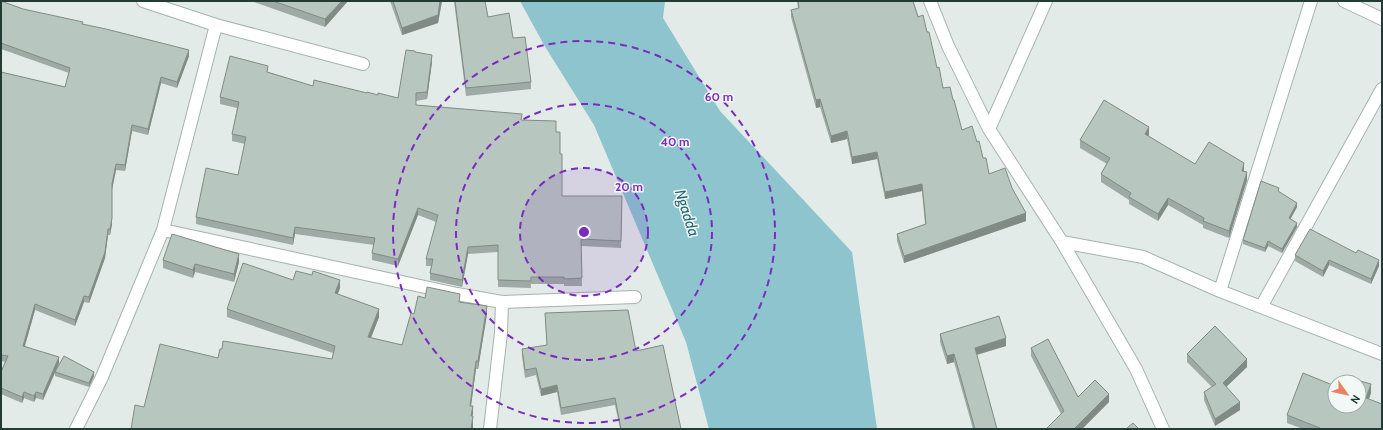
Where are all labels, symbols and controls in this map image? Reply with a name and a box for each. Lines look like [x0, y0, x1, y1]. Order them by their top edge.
text: 60 m [705, 89, 733, 104]
text: 40 m [660, 134, 690, 149]
text: 20 m [615, 179, 643, 194]
water label: Ngadda [671, 187, 703, 239]
centre of rings [577, 225, 591, 239]
north arrow [1327, 374, 1367, 414]
text: N [1347, 392, 1363, 407]

